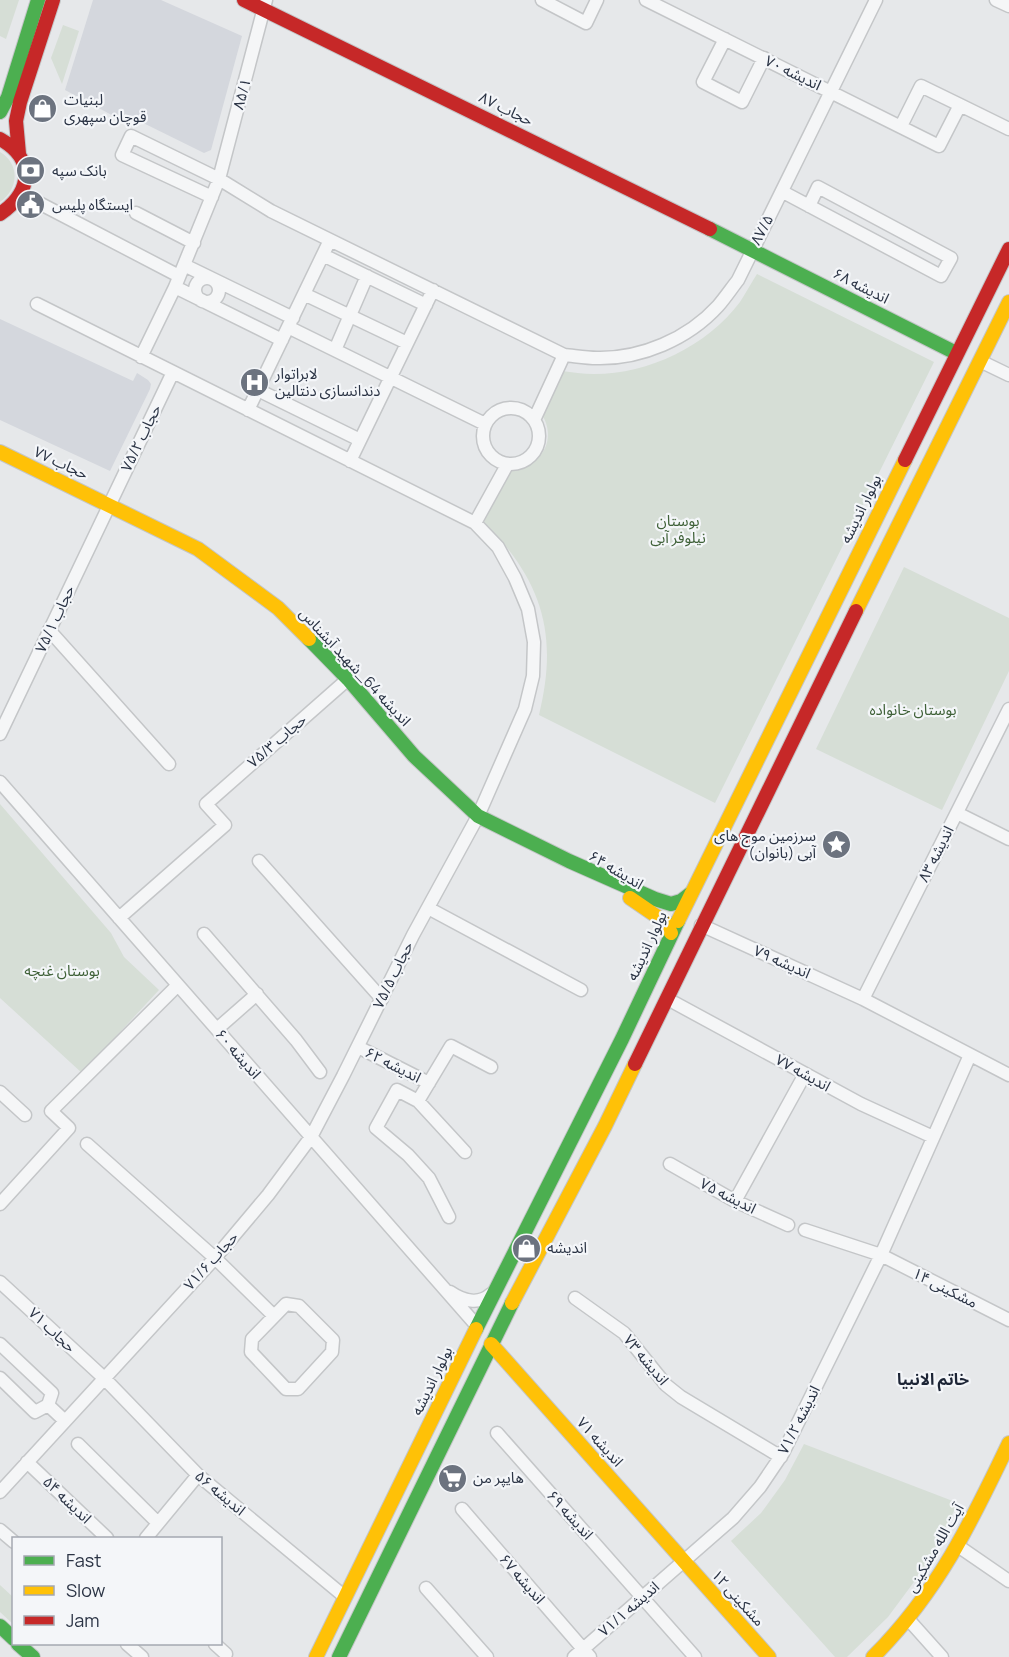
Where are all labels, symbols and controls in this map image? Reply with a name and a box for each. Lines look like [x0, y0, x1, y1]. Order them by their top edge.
street label: اندیشه ۷۰ [762, 50, 825, 95]
street label: ۸۵/۱ [227, 76, 256, 112]
street label: حجاب ۸۷ [476, 86, 537, 131]
place label: لبنیات قوچان سپهری [64, 89, 147, 127]
shop icon: لبنیات قوچان سپهری [27, 93, 59, 125]
bank icon: بانک سپه [15, 155, 47, 187]
place label: بانک سپه [52, 160, 107, 181]
public building icon: ایستگاه پلیس [15, 189, 47, 221]
place label: ایستگاه پلیس [52, 194, 133, 215]
street label: ۸۷/۵ [745, 211, 778, 249]
street label: اندیشه ۶۸ [830, 263, 893, 309]
place label: لابراتوار دندانسازی دنتالین [274, 363, 380, 401]
hospital icon: لابراتوار دندانسازی دنتالین [238, 367, 270, 399]
street label: حجاب ۷۵/۲ [115, 401, 166, 475]
street label: حجاب ۷۷ [31, 441, 92, 484]
street label: بولوار اندیشه [835, 471, 886, 547]
park label: بوستان نیلوفر آبی [650, 510, 706, 548]
street label: حجاب ۷۵/۱ [30, 581, 79, 656]
street label: اندیشه 64_شهید آبشناس [295, 603, 416, 731]
park label: بوستان خانواده [869, 699, 957, 720]
street label: حجاب ۷۵/۳ [243, 709, 311, 772]
street label: اندیشه ۸۳ [913, 822, 959, 885]
place label: سرزمین موج های آبی (بانوان) [714, 825, 817, 863]
place icon: سرزمین موج های آبی (بانوان) [821, 829, 853, 861]
street label: اندیشه ۶۴ [585, 845, 648, 894]
street label: بولوار اندیشه [621, 908, 672, 984]
street label: حجاب ۷۵/۵ [367, 938, 418, 1012]
street label: اندیشه ۷۹ [750, 940, 814, 983]
park label: بوستان غنچه [24, 960, 100, 981]
street label: اندیشه ۶۰ [211, 1024, 266, 1083]
street label: اندیشه ۶۲ [362, 1042, 425, 1088]
street label: اندیشه ۷۷ [772, 1049, 835, 1096]
street label: اندیشه ۷۵ [697, 1173, 760, 1219]
street label: حجاب ۷۱/۶ [179, 1227, 243, 1295]
shop icon: اندیشه [510, 1232, 542, 1264]
place label: اندیشه [547, 1237, 587, 1258]
street label: مشکینی ۱۴ [909, 1262, 981, 1313]
street label: حجاب ۷۱ [24, 1302, 81, 1357]
street label: اندیشه ۷۳ [619, 1330, 674, 1390]
street label: بولوار اندیشه [406, 1343, 457, 1419]
district label: خاتم الانبیا [897, 1368, 969, 1392]
street label: اندیشه ۷۱/۲ [772, 1382, 825, 1458]
street label: اندیشه ۷۱ [572, 1412, 628, 1471]
supermarket icon: هایپر من [436, 1462, 468, 1494]
street label: اندیشه ۵۶ [190, 1465, 250, 1520]
place label: هایپر من [473, 1467, 524, 1488]
street label: اندیشه ۵۴ [38, 1471, 96, 1528]
street label: اندیشه ۶۹ [542, 1485, 598, 1544]
street label: آیت الله مشکینی [901, 1499, 969, 1596]
legend [12, 1537, 222, 1645]
text: Fast [66, 1548, 101, 1572]
street label: اندیشه ۶۷ [495, 1549, 550, 1608]
street label: مشکینی ۱۲ [707, 1565, 770, 1631]
street label: اندیشه ۷۱/۱ [594, 1576, 664, 1641]
text: Slow [66, 1578, 106, 1602]
text: Jam [66, 1608, 100, 1632]

